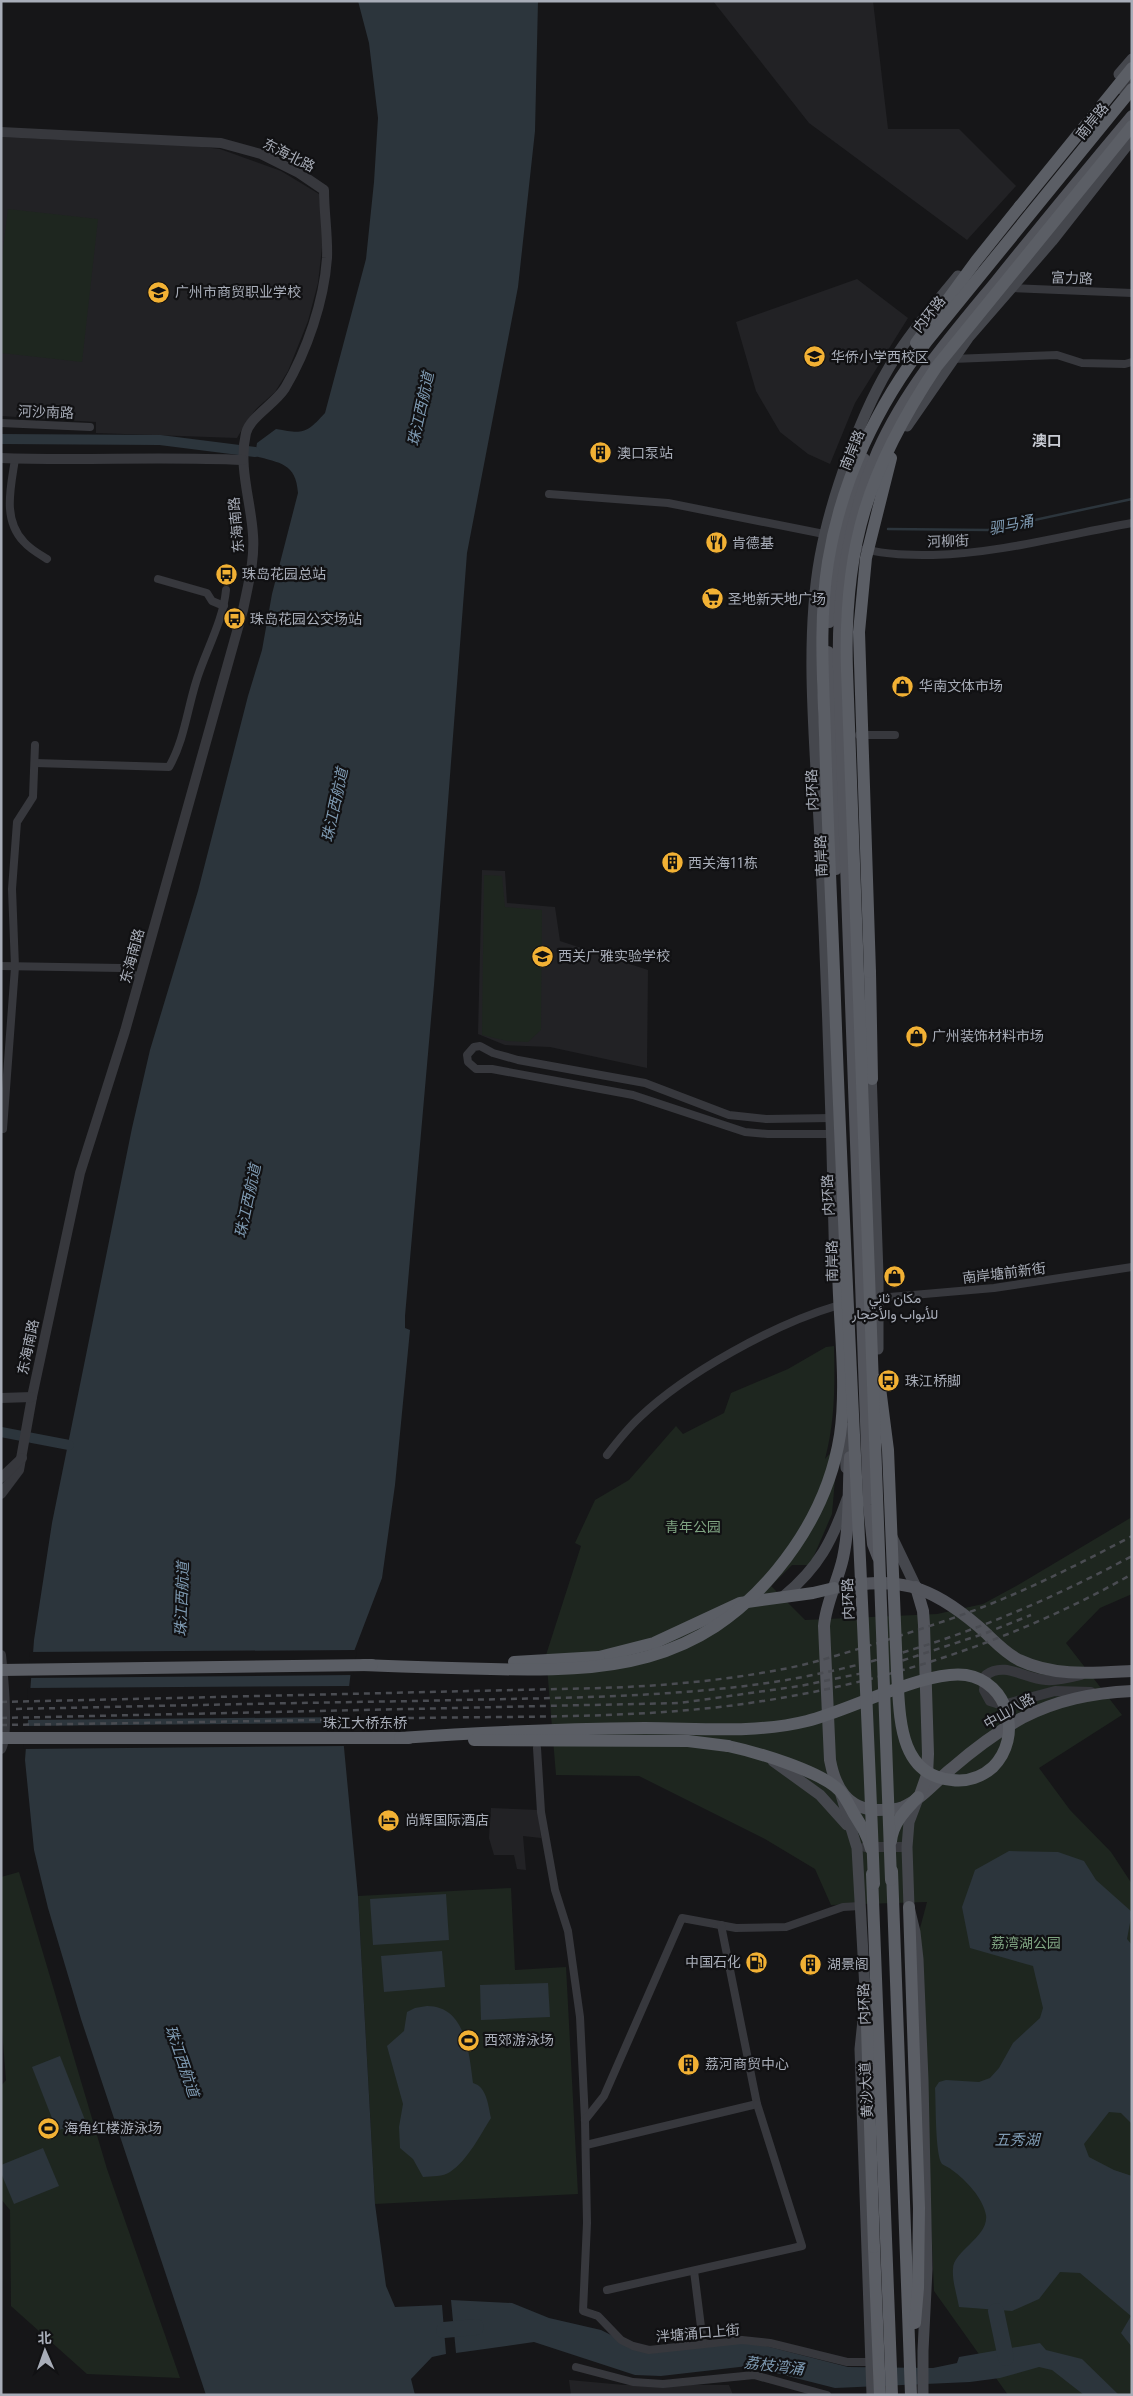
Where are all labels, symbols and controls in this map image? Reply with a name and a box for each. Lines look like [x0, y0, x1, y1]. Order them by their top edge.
street label: 南岸路 [1073, 100, 1111, 142]
street label: 东海北路 [260, 135, 318, 175]
street label: 富力路 [1051, 269, 1093, 287]
school or university icon: 广州市商贸职业学校 [147, 280, 171, 304]
place label: 广州市商贸职业学校 [175, 284, 301, 300]
street label: 内环路 [910, 293, 948, 335]
school or university icon: 华侨小学西校区 [803, 345, 827, 369]
place label: 华侨小学西校区 [831, 349, 929, 365]
water label: 珠江西航道 [404, 368, 438, 448]
street label: 河沙南路 [18, 403, 74, 421]
street label: 南岸路 [837, 428, 867, 472]
district label: 澳口 [1032, 432, 1062, 450]
building icon: 澳口泵站 [589, 441, 613, 465]
place label: 澳口泵站 [617, 445, 673, 461]
street label: 东海南路 [226, 496, 246, 554]
water label: 驷马涌 [987, 511, 1037, 538]
restaurant icon: 肯德基 [704, 531, 728, 555]
street label: 河柳街 [927, 532, 969, 550]
place label: 肯德基 [732, 535, 774, 551]
bus stop icon: 珠岛花园总站 [214, 562, 238, 586]
place label: 珠岛花园总站 [242, 566, 326, 582]
supermarket icon: 圣地新天地广场 [700, 587, 724, 611]
place label: 圣地新天地广场 [728, 591, 826, 607]
bus stop icon: 珠岛花园公交场站 [222, 607, 246, 631]
place label: 珠岛花园公交场站 [250, 611, 362, 627]
shop icon: 华南文体市场 [891, 674, 915, 698]
place label: 华南文体市场 [919, 678, 1003, 694]
water label: 珠江西航道 [318, 764, 352, 844]
street label: 内环路 [803, 769, 821, 811]
street label: 南岸路 [812, 835, 830, 877]
building icon: 西关海11栋 [660, 851, 684, 875]
place label: 西关海11栋 [688, 855, 758, 871]
street label: 东海南路 [117, 927, 147, 985]
school or university icon: 西关广雅实验学校 [530, 944, 554, 968]
place label: 西关广雅实验学校 [558, 948, 670, 964]
shop icon: 广州装饰材料市场 [904, 1024, 928, 1048]
place label: 广州装饰材料市场 [932, 1028, 1044, 1044]
water label: 珠江西航道 [231, 1160, 265, 1240]
street label: 内环路 [819, 1174, 837, 1216]
street label: 南岸路 [824, 1240, 840, 1282]
street label: 南岸塘前新街 [961, 1260, 1047, 1286]
shop icon: مكان ثاني للأبواب والأحجار [883, 1264, 907, 1288]
place label: مكان ثاني للأبواب والأحجار [851, 1290, 938, 1323]
street label: 东海南路 [14, 1318, 42, 1376]
bus stop icon: 珠江桥脚 [877, 1369, 901, 1393]
place label: 珠江桥脚 [905, 1373, 961, 1389]
park label: 青年公园 [665, 1519, 721, 1535]
water label: 珠江西航道 [172, 1559, 192, 1637]
street label: 内环路 [839, 1578, 857, 1620]
street label: 中山八路 [981, 1690, 1037, 1732]
street label: 珠江大桥东桥 [323, 1715, 407, 1731]
hotel icon: 尚辉国际酒店 [377, 1808, 401, 1832]
place label: 尚辉国际酒店 [405, 1812, 489, 1828]
park label: 荔湾湖公园 [991, 1935, 1061, 1951]
fuel station icon: 中国石化 [745, 1950, 769, 1974]
building icon: 湖景阁 [799, 1952, 823, 1976]
place label: 中国石化 [685, 1954, 741, 1970]
place label: 湖景阁 [827, 1956, 869, 1972]
street label: 内环路 [855, 1983, 873, 2025]
water label: 珠江西航道 [161, 2023, 203, 2101]
sports icon: 西郊游泳场 [456, 2028, 480, 2052]
place label: 西郊游泳场 [484, 2032, 554, 2048]
building icon: 荔河商贸中心 [677, 2052, 701, 2076]
place label: 荔河商贸中心 [705, 2056, 789, 2072]
street label: 黄沙大道 [857, 2062, 875, 2118]
sports icon: 海角红楼游泳场 [36, 2116, 60, 2140]
place label: 海角红楼游泳场 [64, 2120, 162, 2136]
water label: 五秀湖 [994, 2131, 1041, 2149]
street label: 泮塘涌口上街 [655, 2321, 741, 2345]
north arrow [20, 2326, 70, 2376]
text: 北 [37, 2330, 52, 2346]
water label: 荔枝湾涌 [743, 2353, 807, 2379]

